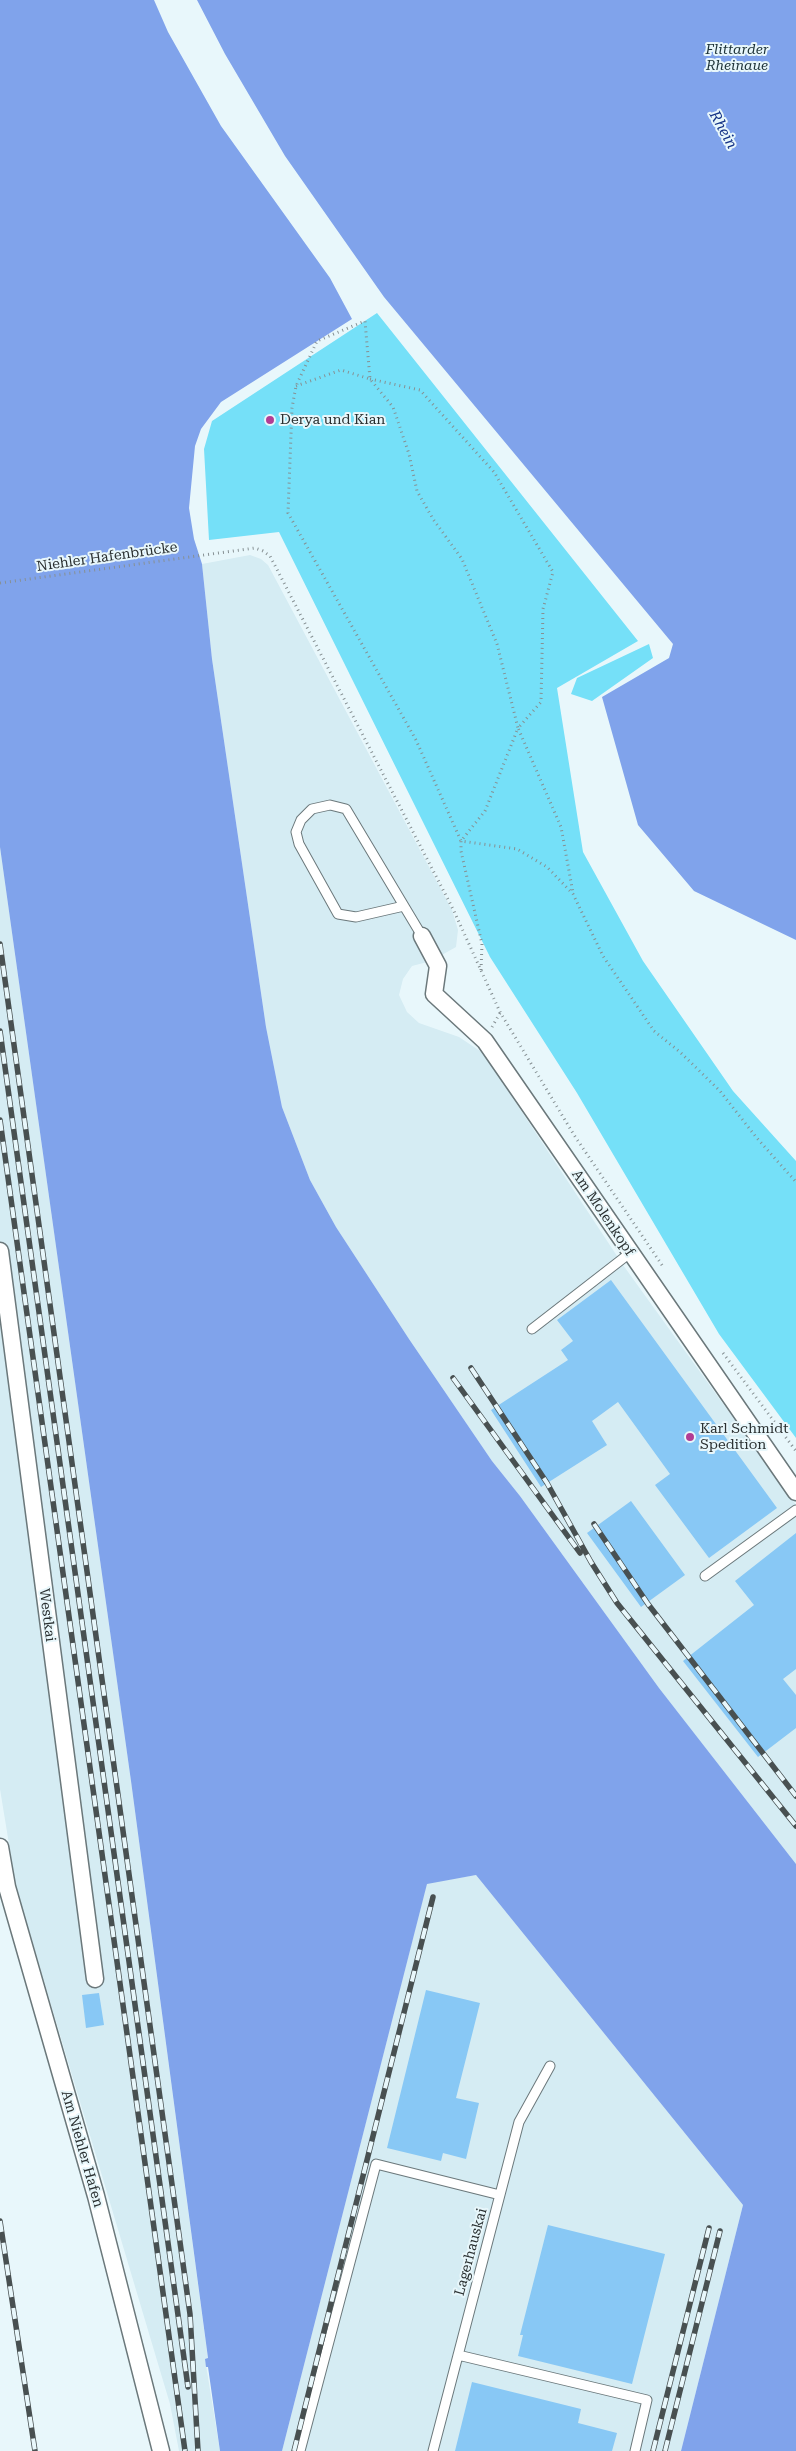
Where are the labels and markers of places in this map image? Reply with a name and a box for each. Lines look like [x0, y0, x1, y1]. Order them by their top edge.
place label: Derya und Kian [280, 412, 385, 428]
marker: Derya und Kian [264, 414, 276, 426]
place label: Karl Schmidt Spedition [700, 1421, 788, 1454]
marker: Karl Schmidt Spedition [684, 1431, 696, 1443]

